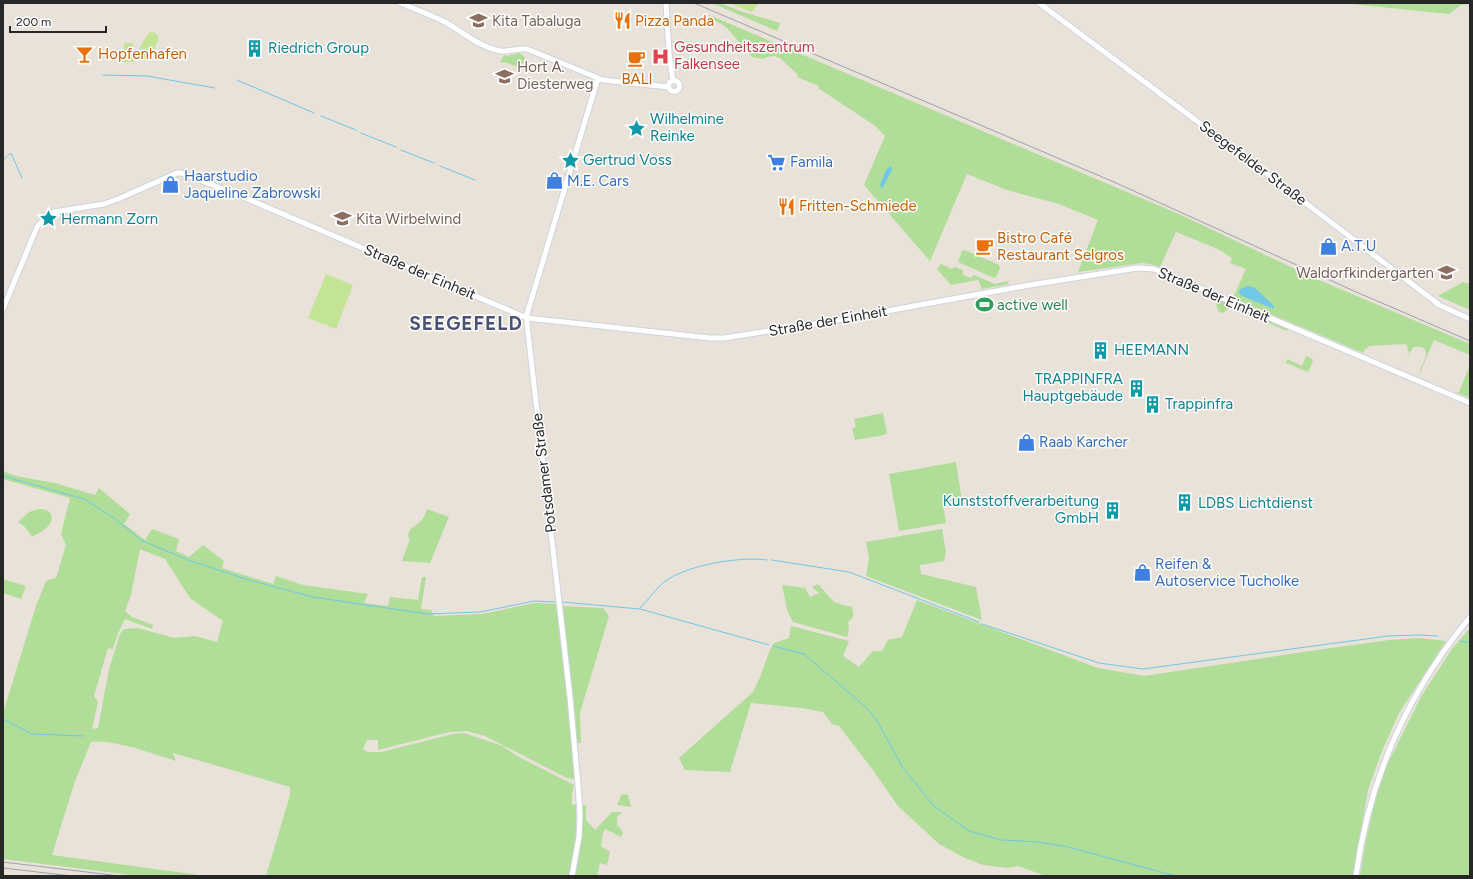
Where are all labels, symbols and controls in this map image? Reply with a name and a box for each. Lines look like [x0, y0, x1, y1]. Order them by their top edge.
scale bar [10, 8, 106, 34]
school or university icon: Kita Tabaluga [469, 11, 489, 31]
restaurant icon: Pizza Panda [612, 11, 632, 31]
place label: Kita Tabaluga [492, 12, 581, 30]
place label: Pizza Panda [635, 12, 714, 30]
text: 200 m [16, 15, 51, 29]
building icon: Riedrich Group [245, 38, 265, 58]
place label: Gesundheitszentrum Falkensee [674, 38, 815, 73]
place label: Riedrich Group [268, 39, 369, 57]
bar icon: Hopfenhafen [75, 44, 95, 64]
place label: Hopfenhafen [98, 45, 187, 63]
hospital icon: Gesundheitszentrum Falkensee [651, 46, 671, 66]
cafe icon: BALI [627, 48, 647, 68]
place label: Hort A. Diesterweg [517, 58, 593, 93]
school or university icon: Hort A. Diesterweg [494, 66, 514, 86]
place label: BALI [621, 70, 653, 88]
place label: Wilhelmine Reinke [650, 110, 724, 145]
street label: Seegefelder Straße [1196, 117, 1310, 209]
place icon: Wilhelmine Reinke [627, 118, 647, 138]
place icon: Gertrud Voss [560, 150, 580, 170]
place label: Gertrud Voss [583, 151, 672, 169]
supermarket icon: Famila [767, 152, 787, 172]
place label: Famila [790, 153, 833, 171]
place label: Haarstudio Jaqueline Zabrowski [184, 167, 321, 202]
shop icon: M.E. Cars [544, 171, 564, 191]
place label: M.E. Cars [567, 172, 629, 190]
shop icon: Haarstudio Jaqueline Zabrowski [161, 175, 181, 195]
restaurant icon: Fritten-Schmiede [776, 196, 796, 216]
place label: Fritten-Schmiede [799, 197, 917, 215]
place icon: Hermann Zorn [38, 209, 58, 229]
school or university icon: Kita Wirbelwind [333, 209, 353, 229]
place label: Hermann Zorn [61, 210, 158, 228]
place label: Kita Wirbelwind [356, 210, 461, 228]
place label: Bistro Café Restaurant Selgros [997, 229, 1124, 264]
shop icon: A.T.U [1318, 236, 1338, 256]
cafe icon: Bistro Café Restaurant Selgros [974, 237, 994, 257]
place label: A.T.U [1341, 237, 1376, 255]
street label: Straße der Einheit [361, 240, 479, 304]
street label: Straße der Einheit [1155, 263, 1273, 327]
school or university icon: Waldorfkindergarten [1437, 263, 1457, 283]
place label: Waldorfkindergarten [1296, 264, 1434, 282]
sports icon: active well [974, 295, 994, 315]
place label: active well [997, 296, 1068, 314]
street label: Straße der Einheit [767, 302, 889, 340]
district label: SEEGEFELD [409, 312, 523, 335]
building icon: HEEMANN [1091, 340, 1111, 360]
place label: HEEMANN [1114, 341, 1189, 359]
place label: TRAPPINFRA Hauptgebäude [1022, 370, 1123, 405]
building icon: TRAPPINFRA Hauptgebäude [1126, 378, 1146, 398]
building icon: Trappinfra [1142, 394, 1162, 414]
place label: Trappinfra [1165, 395, 1233, 413]
street label: Potsdamer Straße [528, 412, 560, 534]
shop icon: Raab Karcher [1016, 432, 1036, 452]
place label: Raab Karcher [1039, 433, 1128, 451]
place label: Kunststoffverarbeitung GmbH [943, 492, 1099, 527]
building icon: LDBS Lichtdienst [1175, 493, 1195, 513]
place label: LDBS Lichtdienst [1198, 494, 1313, 512]
building icon: Kunststoffverarbeitung GmbH [1102, 500, 1122, 520]
place label: Reifen & Autoservice Tucholke [1155, 555, 1299, 590]
shop icon: Reifen & Autoservice Tucholke [1132, 563, 1152, 583]

